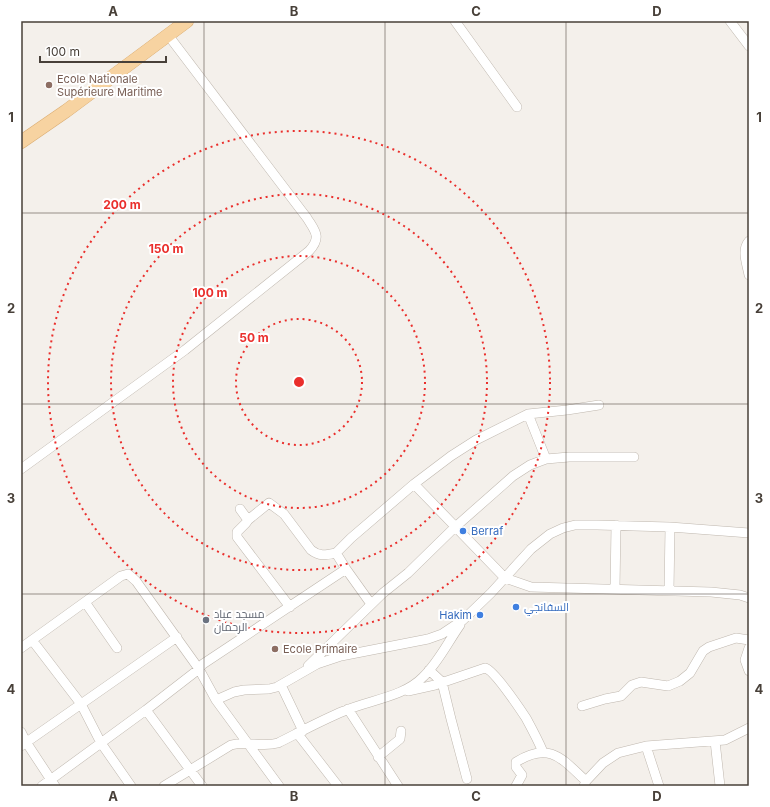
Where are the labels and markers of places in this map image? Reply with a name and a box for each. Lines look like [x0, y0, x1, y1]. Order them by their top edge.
place label: Ecole Nationale Supérieure Maritime [57, 72, 162, 99]
marker: Ecole Nationale Supérieure Maritime [44, 80, 54, 90]
centre of rings [292, 375, 306, 389]
place label: Berraf [471, 524, 503, 538]
marker: Berraf [458, 526, 468, 536]
place label: السفانجي [524, 600, 569, 616]
marker: السفانجي [511, 602, 521, 612]
place label: مسجد عباد الرحمان [214, 607, 264, 634]
place label: Hakim [439, 608, 472, 622]
marker: Hakim [475, 610, 485, 620]
marker: مسجد عباد الرحمان [201, 615, 211, 625]
place label: Ecole Primaire [283, 642, 358, 656]
marker: Ecole Primaire [270, 644, 280, 654]

